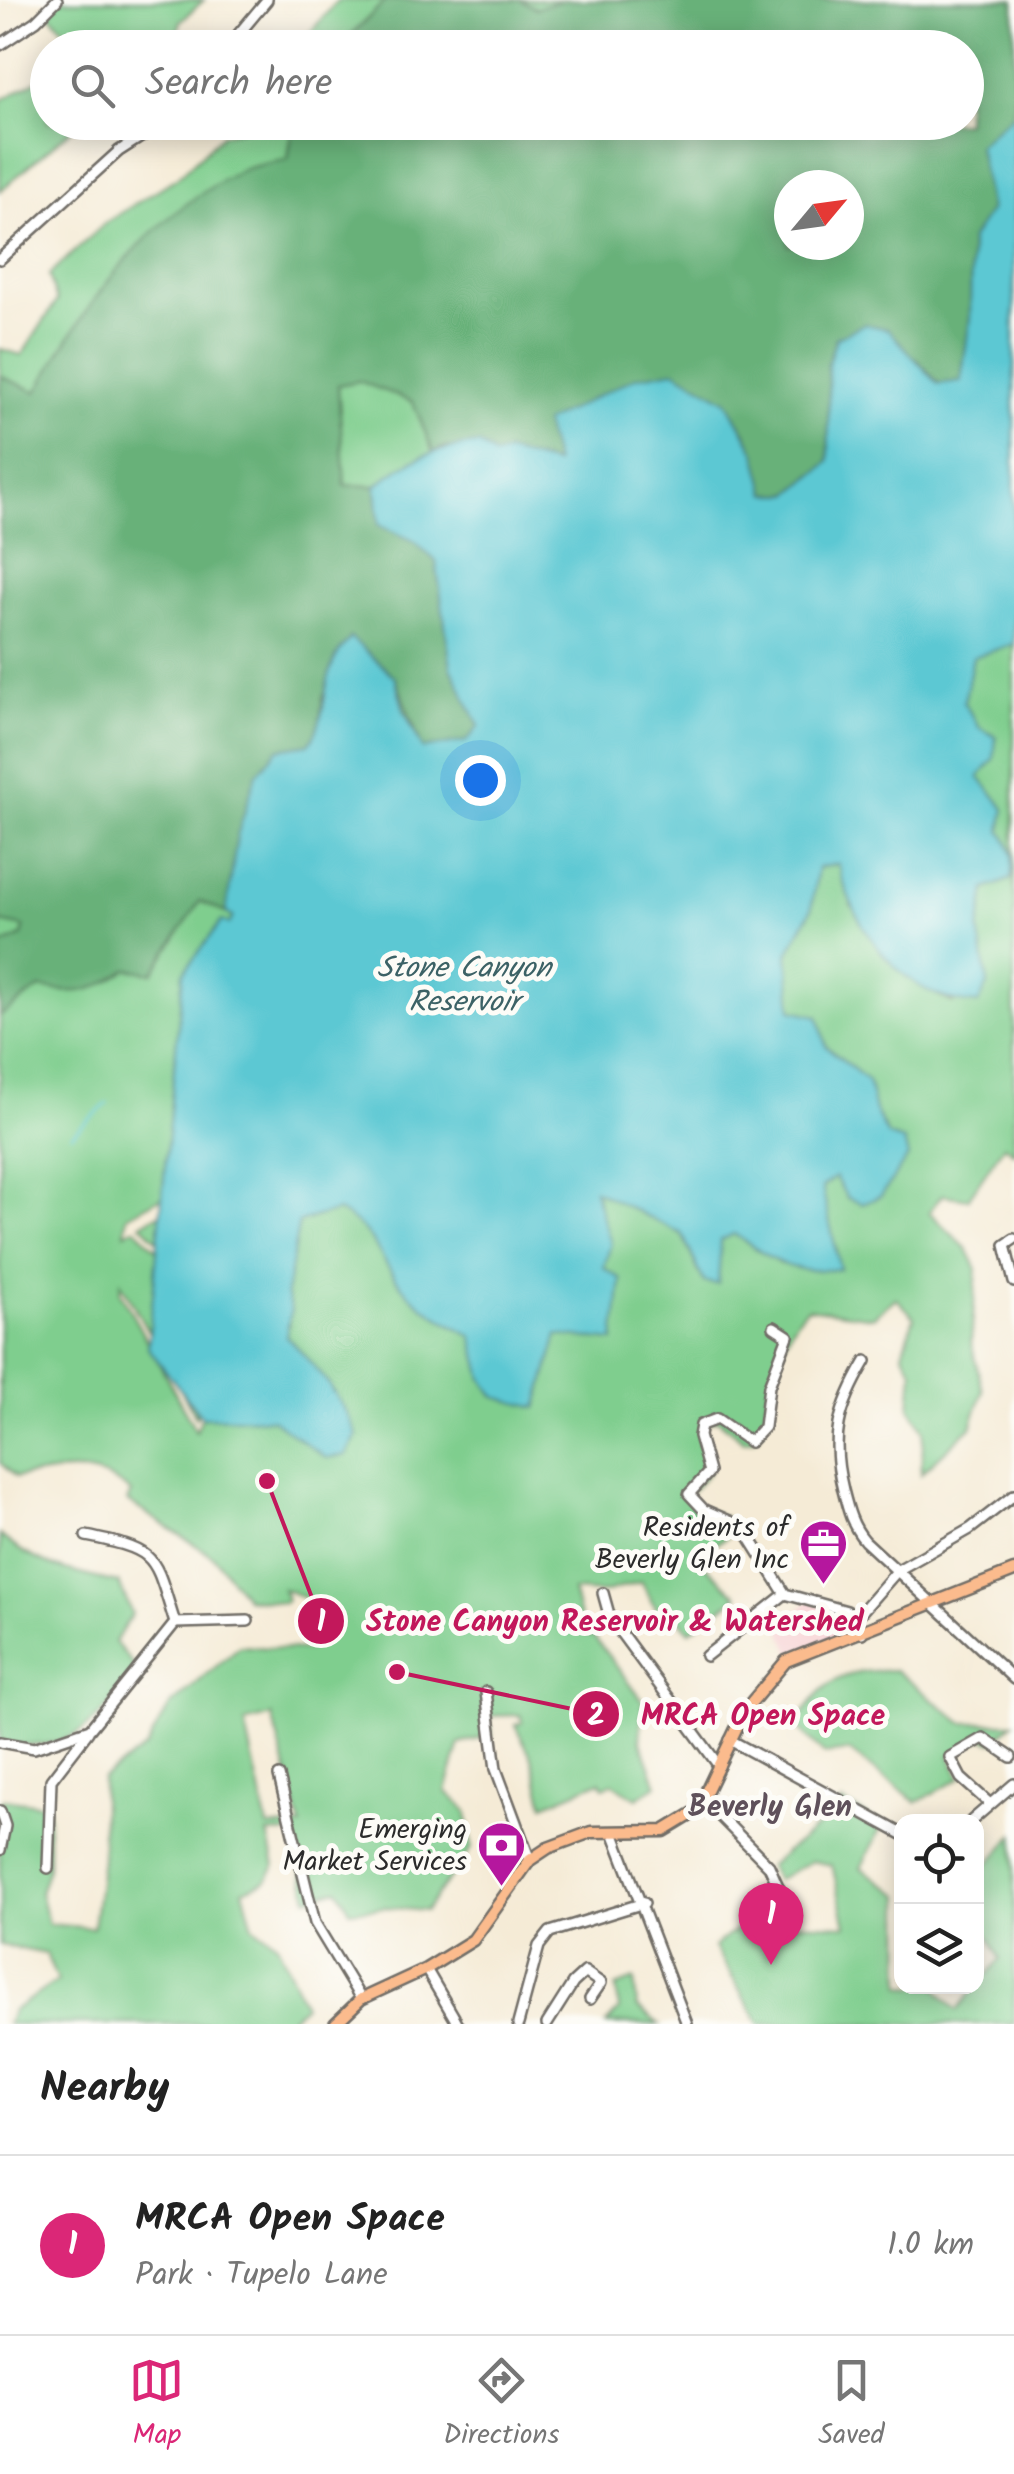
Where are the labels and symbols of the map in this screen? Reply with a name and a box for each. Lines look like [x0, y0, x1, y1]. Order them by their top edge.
north arrow [774, 170, 864, 260]
your location [455, 755, 506, 806]
water label: Stone Canyon Reservoir [377, 945, 553, 1027]
place label: Residents of Beverly Glen Inc [595, 1506, 791, 1583]
office icon: Residents of Beverly Glen Inc [798, 1518, 850, 1586]
callout: Stone Canyon Reservoir & Watershed [296, 1591, 884, 1651]
text: 1 [316, 1599, 326, 1647]
text: Stone Canyon Reservoir & Watershed [366, 1599, 865, 1647]
callout: MRCA Open Space [571, 1684, 905, 1744]
text: 2 [587, 1693, 605, 1741]
text: MRCA Open Space [641, 1693, 886, 1741]
district label: Beverly Glen [688, 1784, 852, 1832]
place label: Emerging Market Services [283, 1808, 467, 1885]
bank icon: Emerging Market Services [476, 1820, 528, 1888]
pin: 1 [738, 1882, 804, 1965]

